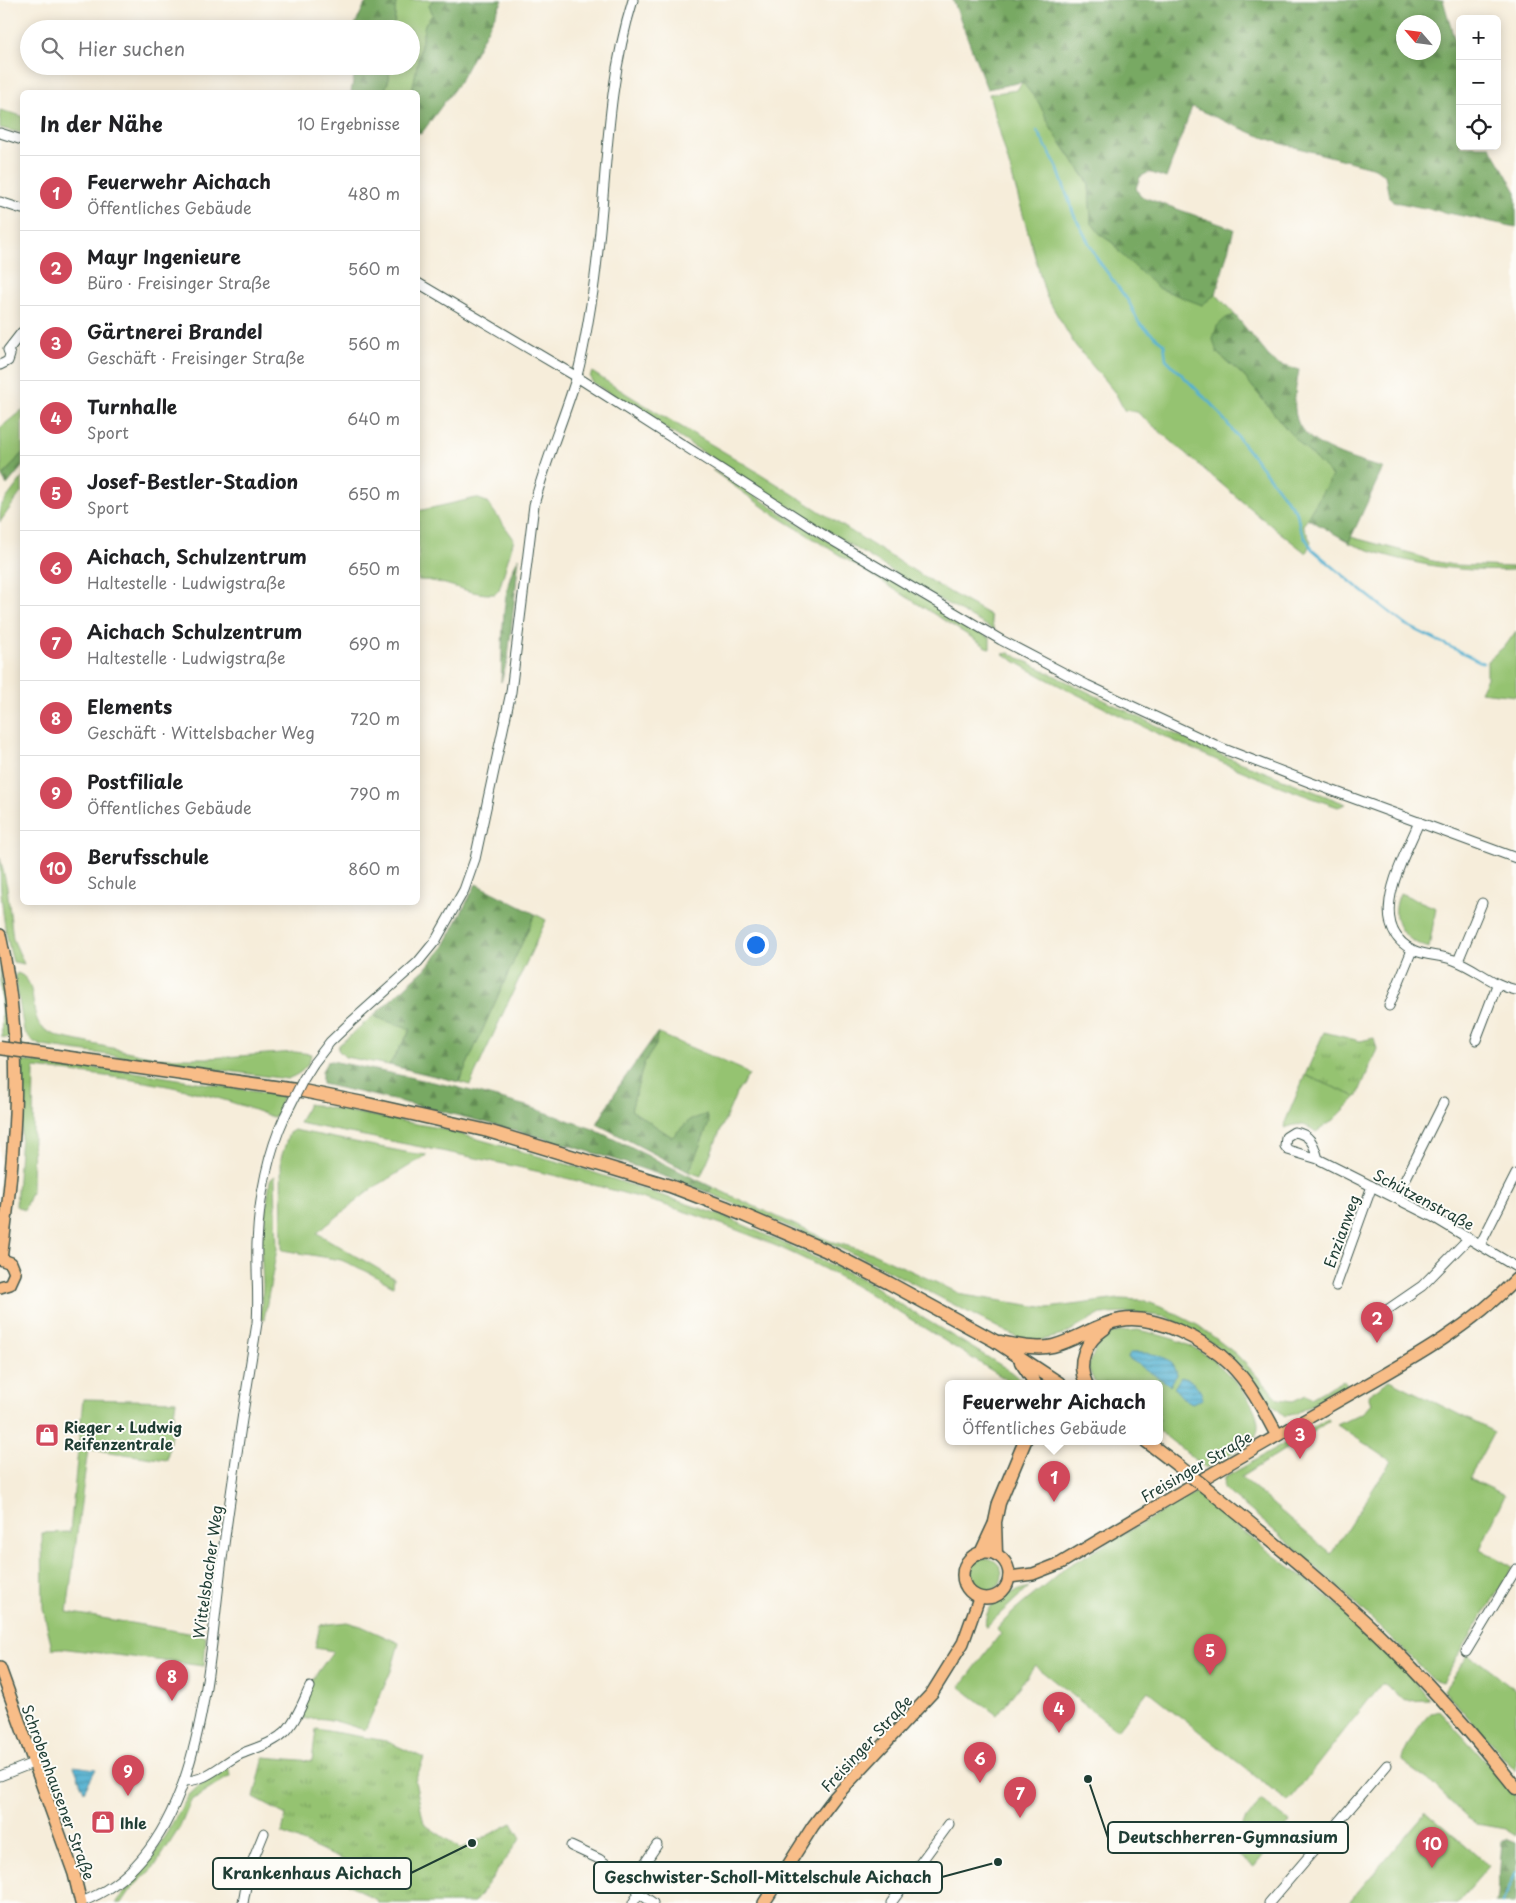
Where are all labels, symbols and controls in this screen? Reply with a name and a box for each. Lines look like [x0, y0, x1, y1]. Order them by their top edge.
north arrow [1396, 15, 1441, 60]
map controls [1456, 15, 1501, 150]
button: + [1456, 15, 1501, 60]
search box [20, 20, 420, 75]
icon: search [38, 34, 66, 62]
text: Hier suchen [78, 34, 185, 62]
button: − [1456, 60, 1501, 105]
button: locate [1456, 105, 1501, 150]
text: In der Nähe [40, 107, 162, 139]
text: 10 Ergebnisse [297, 111, 400, 135]
text: Feuerwehr Aichach [87, 167, 271, 195]
text: 1 [52, 181, 60, 205]
text: 480 m [348, 181, 400, 205]
text: Öffentliches Gebäude [87, 195, 252, 219]
text: Mayr Ingenieure [87, 242, 241, 270]
text: 2 [50, 256, 62, 280]
text: 560 m [348, 256, 400, 280]
text: Büro · Freisinger Straße [87, 270, 271, 294]
text: Gärtnerei Brandel [87, 317, 262, 345]
text: 3 [51, 331, 61, 355]
text: 560 m [348, 331, 400, 355]
text: Geschäft · Freisinger Straße [87, 345, 305, 369]
text: Turnhalle [87, 392, 177, 420]
text: 4 [51, 406, 61, 430]
text: 640 m [347, 406, 400, 430]
text: Sport [87, 420, 129, 444]
text: Josef-Bestler-Stadion [87, 467, 298, 495]
text: 5 [51, 481, 61, 505]
text: 650 m [348, 481, 400, 505]
text: Sport [87, 495, 129, 519]
text: Aichach, Schulzentrum [87, 542, 307, 570]
text: 6 [50, 556, 62, 580]
text: 650 m [348, 556, 400, 580]
text: Haltestelle · Ludwigstraße [87, 570, 285, 594]
text: Aichach Schulzentrum [87, 617, 302, 645]
text: 7 [51, 631, 61, 655]
text: 690 m [349, 631, 400, 655]
text: Haltestelle · Ludwigstraße [87, 645, 285, 669]
text: Elements [87, 692, 172, 720]
text: 8 [51, 706, 61, 730]
text: 720 m [350, 706, 400, 730]
text: Geschäft · Wittelsbacher Weg [87, 720, 315, 744]
text: Postfiliale [87, 767, 183, 795]
text: 9 [51, 781, 61, 805]
text: 790 m [350, 781, 400, 805]
text: Öffentliches Gebäude [87, 795, 252, 819]
text: Berufsschule [87, 842, 209, 870]
text: 10 [46, 856, 66, 880]
text: 860 m [348, 856, 400, 880]
text: Schule [87, 870, 137, 894]
your location [743, 932, 769, 958]
street label: Schützenstraße [1369, 1163, 1479, 1235]
street label: Enzianweg [1317, 1191, 1365, 1271]
pin: 2 [1361, 1302, 1393, 1343]
popup [945, 1380, 1163, 1445]
text: Feuerwehr Aichach [962, 1387, 1146, 1415]
place label: Rieger + Ludwig Reifenzentrale [64, 1415, 182, 1455]
text: Öffentliches Gebäude [962, 1415, 1127, 1439]
pin: 3 [1284, 1418, 1316, 1459]
shop icon: Rieger + Ludwig Reifenzentrale [34, 1422, 60, 1448]
street label: Freisinger Straße [1136, 1425, 1256, 1507]
pin: 1 [1038, 1461, 1070, 1502]
street label: Wittelsbacher Weg [186, 1504, 228, 1640]
pin: 5 [1194, 1634, 1226, 1675]
pin: 8 [156, 1660, 188, 1701]
street label: Freisinger Straße [815, 1689, 917, 1797]
pin: 4 [1043, 1692, 1075, 1733]
street label: Schrobenhausener Straße [17, 1701, 101, 1883]
pin: 6 [964, 1742, 996, 1783]
pin: 9 [112, 1755, 144, 1796]
pin: 7 [1004, 1777, 1036, 1818]
shop icon: Ihle [90, 1809, 116, 1835]
place label: Ihle [120, 1811, 147, 1834]
callout: Deutschherren-Gymnasium [1108, 1822, 1348, 1853]
text: Deutschherren-Gymnasium [1118, 1824, 1338, 1848]
pin: 10 [1416, 1827, 1448, 1868]
callout: Krankenhaus Aichach [213, 1858, 411, 1889]
text: Krankenhaus Aichach [222, 1860, 402, 1884]
callout: Geschwister-Scholl-Mittelschule Aichach [594, 1862, 942, 1893]
text: Geschwister-Scholl-Mittelschule Aichach [604, 1864, 932, 1888]

